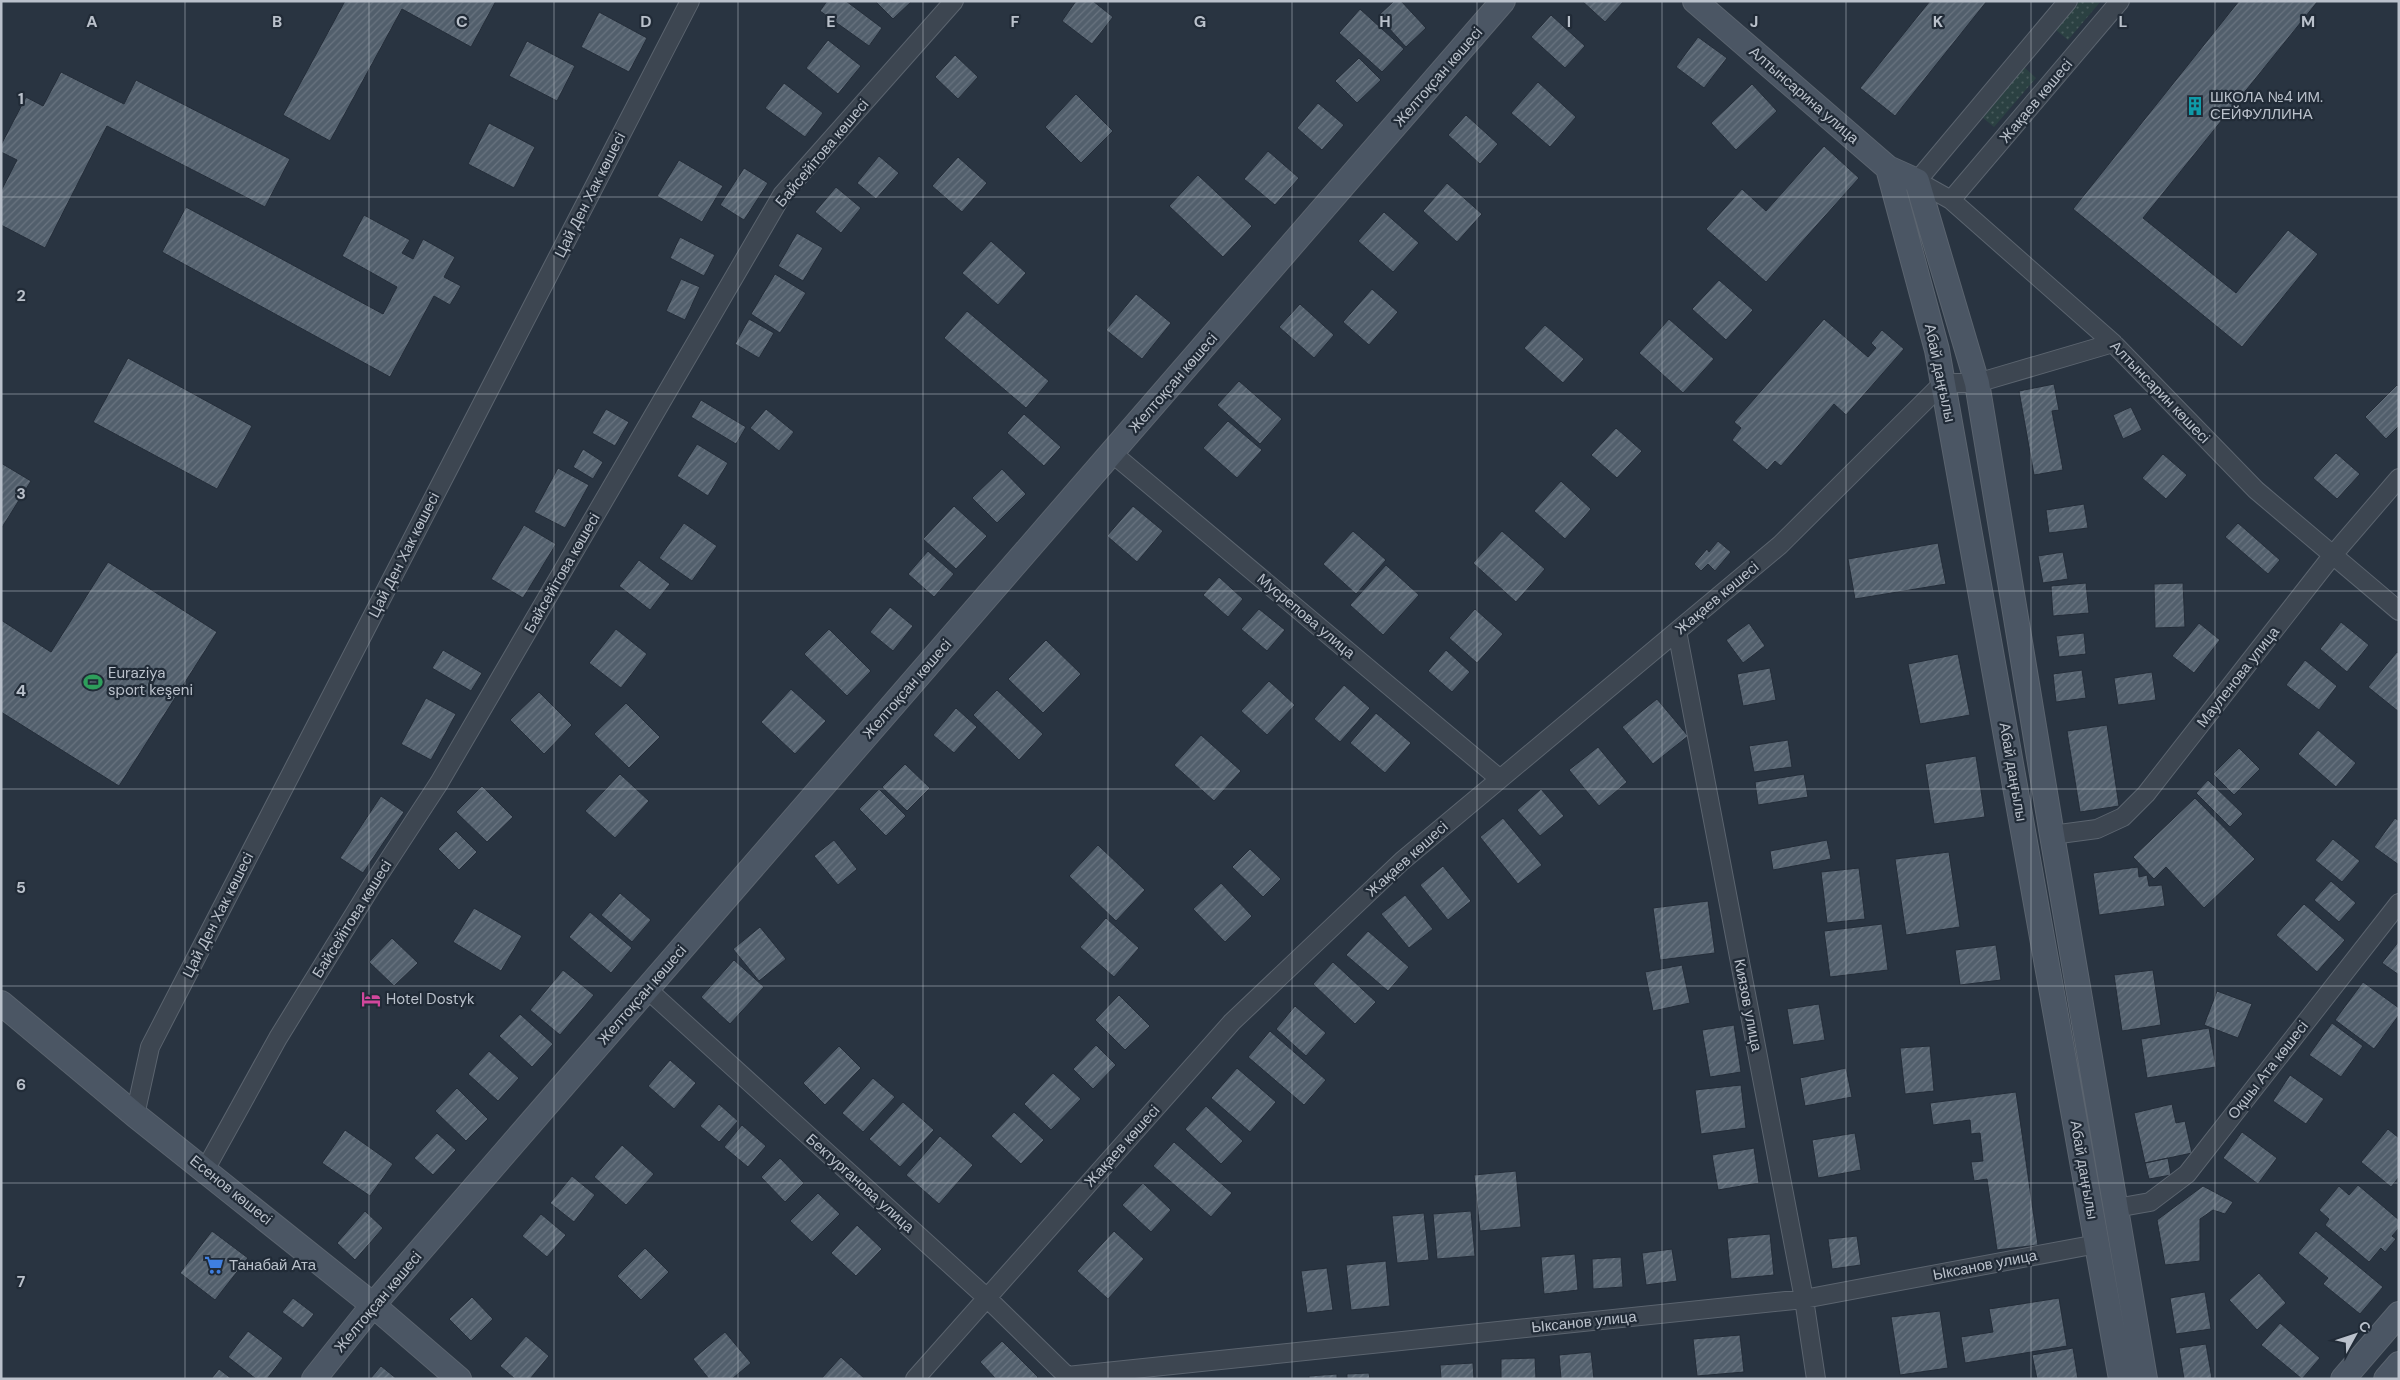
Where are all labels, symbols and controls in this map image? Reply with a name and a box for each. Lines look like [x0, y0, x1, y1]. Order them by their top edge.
text: A [86, 11, 98, 32]
text: B [272, 11, 282, 32]
text: C [456, 11, 468, 32]
text: D [640, 11, 652, 32]
text: E [826, 11, 836, 32]
text: F [1011, 11, 1020, 32]
text: G [1194, 11, 1206, 32]
text: H [1379, 11, 1391, 32]
text: I [1567, 11, 1571, 32]
text: J [1750, 11, 1758, 32]
text: K [1933, 11, 1944, 32]
text: L [2119, 11, 2128, 32]
text: M [2301, 11, 2315, 32]
street label: Желтоқсан көшесі [1389, 23, 1487, 131]
street label: Алтынсарина улица [1745, 42, 1864, 149]
street label: Жақаев көшесі [1995, 55, 2077, 147]
place label: ШКОЛА №4 ИМ. СЕЙФУЛЛИНА [2210, 87, 2323, 124]
text: 1 [18, 88, 24, 109]
street label: Байсейітова көшесі [771, 95, 873, 211]
building icon: ШКОЛА №4 ИМ. СЕЙФУЛЛИНА [2184, 95, 2206, 117]
street label: Цай Ден Хак көшесі [550, 129, 630, 261]
text: 2 [16, 285, 26, 306]
street label: Абай даңғылы [1920, 322, 1960, 424]
street label: Желтоқсан көшесі [1124, 329, 1222, 437]
street label: Алтынсарин көшесі [2106, 336, 2214, 448]
text: 3 [16, 483, 26, 504]
street label: Цай Ден Хак көшесі [364, 489, 444, 621]
street label: Байсейітова көшесі [519, 509, 605, 637]
street label: Жақаев көшесі [1671, 557, 1763, 639]
street label: Мусрепова улица [1253, 569, 1360, 663]
street label: Мауленова улица [2192, 622, 2284, 732]
street label: Желтоқсан көшесі [858, 635, 956, 743]
place label: Euraziya sport keşeni [108, 663, 193, 700]
sports icon: Euraziya sport keşeni [82, 671, 104, 693]
text: 4 [16, 680, 26, 701]
street label: Абай даңғылы [1994, 721, 2032, 823]
street label: Жақаев көшесі [1362, 817, 1452, 901]
street label: Цай Ден Хак көшесі [178, 849, 258, 981]
street label: Байсейітова көшесі [308, 856, 396, 982]
text: 5 [16, 877, 26, 898]
street label: Желтоқсан көшесі [593, 941, 691, 1049]
street label: Киязов улица [1729, 957, 1767, 1053]
hotel icon: Hotel Dostyk [360, 988, 382, 1010]
place label: Hotel Dostyk [386, 989, 475, 1009]
street label: Оқшы Ата көшесі [2223, 1017, 2313, 1123]
text: 6 [16, 1074, 26, 1095]
street label: Жақаев көшесі [1080, 1101, 1164, 1191]
street label: Абай даңғылы [2065, 1119, 2103, 1221]
street label: Бектурганова улица [802, 1129, 919, 1237]
street label: Есенов көшесі [186, 1151, 276, 1229]
street label: Ыксанов улица [1931, 1245, 2039, 1285]
street label: Желтоқсан көшесі [330, 1247, 426, 1357]
supermarket icon: Танабай Ата [203, 1254, 225, 1276]
place label: Танабай Ата [229, 1255, 317, 1275]
text: 7 [17, 1271, 26, 1292]
street label: Ыксанов улица [1530, 1306, 1638, 1337]
north arrow [2330, 1310, 2380, 1360]
text: С [2355, 1317, 2375, 1336]

